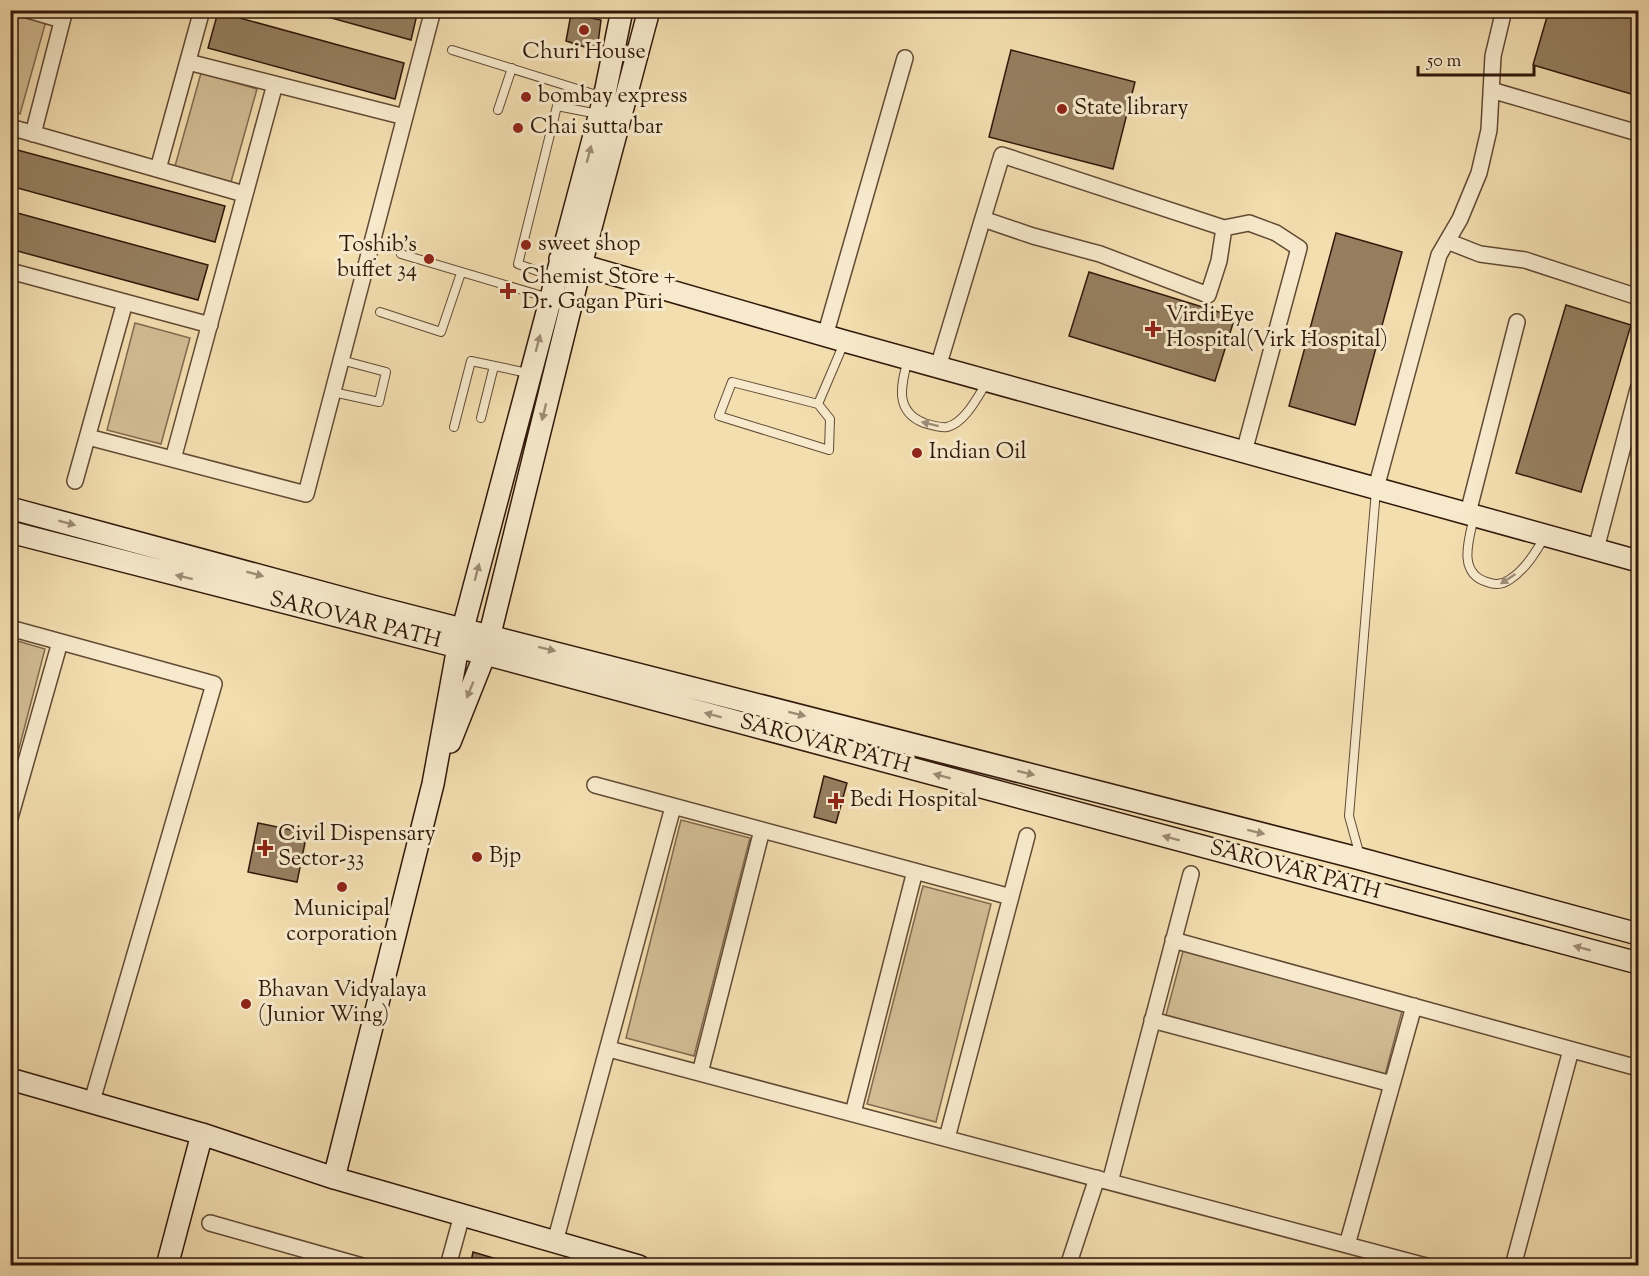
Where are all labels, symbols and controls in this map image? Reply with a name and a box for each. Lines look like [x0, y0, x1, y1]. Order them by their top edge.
marker: Churi House [577, 23, 591, 37]
place label: Churi House [522, 37, 646, 69]
scale bar [1418, 39, 1534, 77]
text: 50 m [1426, 49, 1462, 75]
place label: bombay express [538, 81, 687, 113]
marker: bombay express [519, 90, 533, 104]
place label: State library [1074, 93, 1189, 125]
marker: State library [1055, 102, 1069, 116]
place label: Chai sutta bar [530, 112, 663, 144]
marker: Chai sutta bar [511, 121, 525, 135]
one-way arrow [585, 145, 594, 163]
place label: sweet shop [538, 229, 640, 261]
place label: Toshib's buffet 34 [337, 230, 417, 287]
marker: sweet shop [519, 238, 533, 252]
marker: Toshib's buffet 34 [422, 252, 436, 266]
place label: Chemist Store + Dr. Gagan Puri [522, 262, 675, 319]
marker: Chemist Store + Dr. Gagan Puri [499, 282, 517, 300]
place label: Virdi Eye Hospital(Virk Hospital) [1166, 300, 1388, 357]
marker: Virdi Eye Hospital(Virk Hospital) [1144, 320, 1162, 338]
one-way arrow [534, 334, 543, 352]
one-way arrow [538, 403, 548, 422]
one-way arrow [921, 418, 939, 428]
place label: Indian Oil [929, 437, 1027, 469]
marker: Indian Oil [910, 446, 924, 460]
one-way arrow [58, 519, 76, 528]
one-way arrow [473, 563, 483, 581]
one-way arrow [246, 570, 264, 579]
one-way arrow [175, 571, 193, 581]
one-way arrow [1500, 573, 1517, 584]
street label: SAROVAR PATH [266, 584, 444, 658]
one-way arrow [538, 645, 556, 655]
one-way arrow [465, 681, 475, 699]
street label: SAROVAR PATH [736, 707, 914, 783]
one-way arrow [787, 709, 806, 719]
one-way arrow [704, 710, 722, 719]
one-way arrow [1017, 768, 1035, 778]
one-way arrow [932, 771, 951, 781]
place label: Bedi Hospital [850, 785, 978, 817]
marker: Bedi Hospital [827, 792, 845, 810]
place label: Civil Dispensary Sector-33 [278, 819, 436, 876]
one-way arrow [1246, 827, 1265, 837]
one-way arrow [1161, 832, 1180, 842]
street label: SAROVAR PATH [1206, 833, 1384, 909]
marker: Civil Dispensary Sector-33 [256, 839, 274, 857]
place label: Bjp [489, 841, 521, 873]
marker: Bjp [470, 850, 484, 864]
marker: Municipal corporation [335, 880, 349, 894]
place label: Municipal corporation [286, 894, 398, 951]
one-way arrow [1573, 943, 1591, 952]
place label: Bhavan Vidyalaya (Junior Wing) [258, 975, 427, 1032]
marker: Bhavan Vidyalaya (Junior Wing) [239, 997, 253, 1011]

